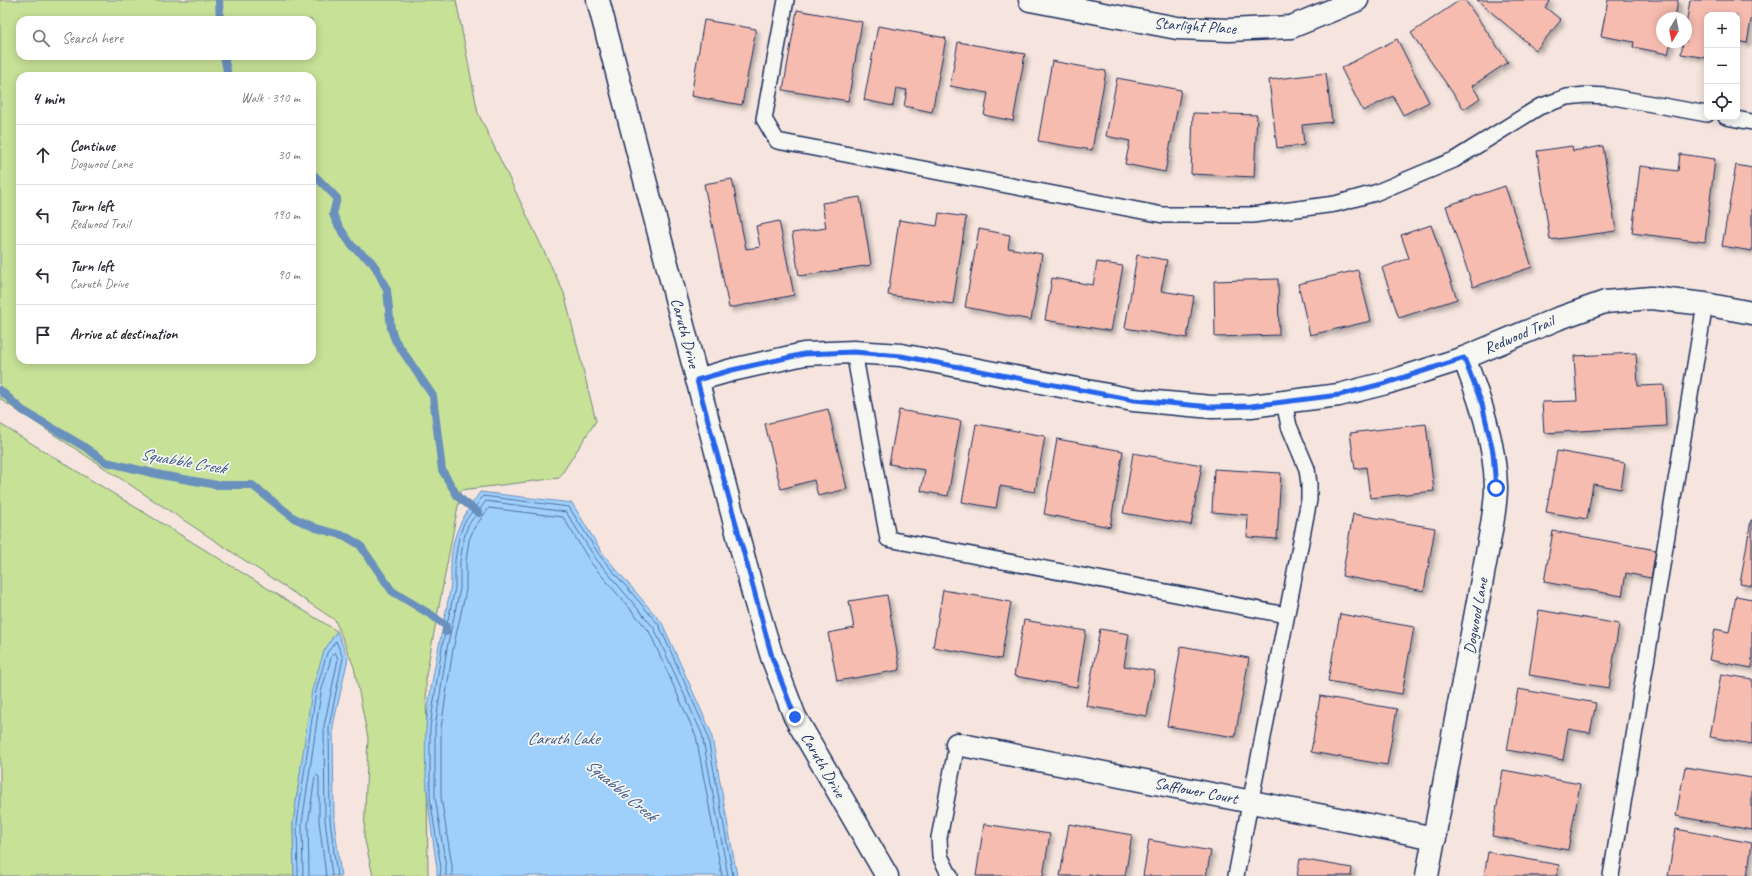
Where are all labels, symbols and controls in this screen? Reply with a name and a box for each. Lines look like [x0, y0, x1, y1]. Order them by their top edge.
north arrow [1656, 12, 1692, 48]
map controls [1704, 12, 1740, 120]
button: + [1704, 12, 1740, 48]
street label: Starlight Place [1153, 13, 1238, 39]
search box [16, 16, 316, 60]
icon: search [30, 27, 52, 49]
text: Search here [62, 29, 123, 48]
button: − [1704, 48, 1740, 84]
button: locate [1704, 84, 1740, 120]
text: 4 min [32, 88, 65, 109]
text: Walk · 310 m [241, 90, 300, 106]
text: Continue [70, 137, 115, 156]
icon: ahead [32, 144, 54, 166]
text: 30 m [278, 147, 300, 163]
text: Dogwood Lane [70, 156, 132, 172]
text: Turn left [70, 197, 113, 216]
icon: left [32, 204, 54, 226]
text: 190 m [272, 207, 300, 223]
text: Redwood Trail [70, 216, 130, 232]
text: Turn left [70, 257, 113, 276]
icon: left [32, 264, 54, 286]
text: 90 m [278, 267, 300, 283]
text: Caruth Drive [70, 276, 128, 292]
street label: Caruth Drive [666, 296, 704, 372]
street label: Redwood Trail [1481, 310, 1560, 359]
icon: arrive [32, 324, 54, 346]
text: Arrive at destination [70, 325, 177, 344]
water label: Squabble Creek [139, 443, 231, 479]
route start [1487, 479, 1505, 497]
street label: Dogwood Lane [1459, 575, 1493, 655]
route end [786, 708, 804, 726]
water label: Caruth Lake [527, 728, 601, 749]
street label: Caruth Drive [797, 729, 850, 802]
water label: Squabble Creek [581, 754, 664, 828]
street label: Safflower Court [1153, 773, 1241, 809]

